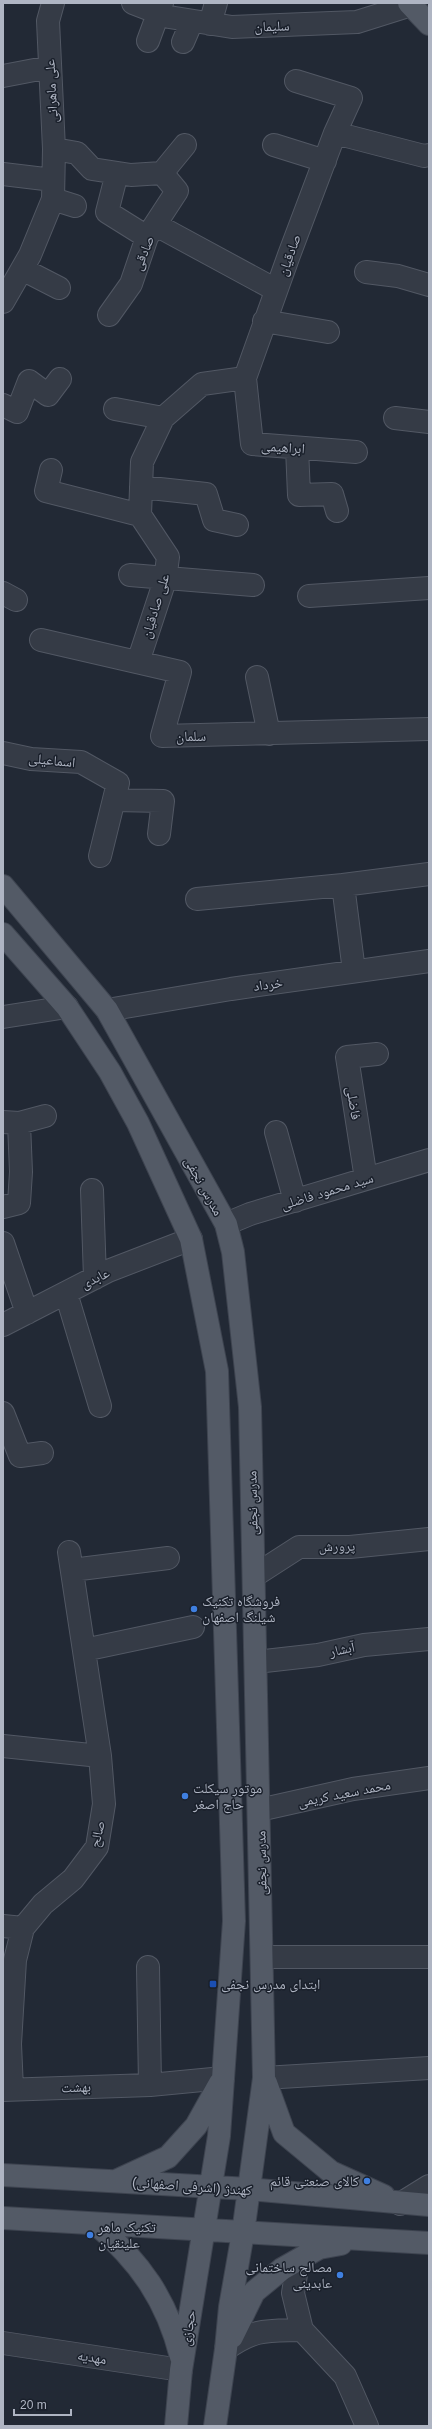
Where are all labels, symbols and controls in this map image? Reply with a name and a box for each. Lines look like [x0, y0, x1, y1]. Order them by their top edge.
street label: سلیمان [254, 17, 290, 36]
street label: علی ماهرانی [41, 59, 62, 123]
street label: صادقیان [274, 232, 305, 278]
street label: صادقی [129, 233, 158, 273]
street label: ابراهیمی [261, 437, 305, 458]
street label: علی صادقیان [138, 572, 173, 641]
street label: سلمان [176, 728, 206, 745]
street label: اسماعیلی [28, 750, 76, 771]
street label: خرداد [252, 974, 284, 995]
street label: فاضلی [342, 1085, 365, 1121]
street label: مدرس نجفی [180, 1154, 227, 1219]
street label: سید محمود فاضلی [279, 1169, 376, 1214]
street label: عابدی [78, 1264, 112, 1293]
street label: مدرس نجفی [243, 1470, 262, 1535]
street label: پرورش [319, 1538, 356, 1555]
place label: فروشگاه تکنیک شیلنگ اصفهان [202, 1593, 280, 1626]
marker: فروشگاه تکنیک شیلنگ اصفهان [189, 1604, 199, 1614]
street label: آبشار [327, 1638, 357, 1661]
street label: محمد سعید کریمی [296, 1776, 392, 1811]
place label: موتور سیکلت حاج اصغر [192, 1780, 262, 1814]
marker: موتور سیکلت حاج اصغر [180, 1791, 190, 1801]
street label: صالح [86, 1819, 110, 1849]
street label: مدرس نجفی [252, 1830, 271, 1895]
place label: ابتدای مدرس نجفی [221, 1976, 320, 1993]
marker: ابتدای مدرس نجفی [208, 1979, 218, 1989]
street label: بهشت [61, 2078, 91, 2096]
place label: کالای صنعتی قائم [270, 2173, 359, 2191]
street label: کهندژ (اشرفی اصفهانی) [131, 2174, 253, 2199]
marker: کالای صنعتی قائم [362, 2176, 372, 2186]
place label: تکنیک ماهر علینقیان [97, 2219, 156, 2252]
marker: تکنیک ماهر علینقیان [85, 2230, 95, 2240]
place label: مصالح ساختمانی عابدینی [246, 2259, 332, 2292]
marker: مصالح ساختمانی عابدینی [335, 2270, 345, 2280]
street label: حجازی [177, 2309, 200, 2347]
street label: مهدیه [76, 2347, 108, 2367]
scale bar [14, 2391, 71, 2417]
text: 20 m [20, 2398, 47, 2412]

